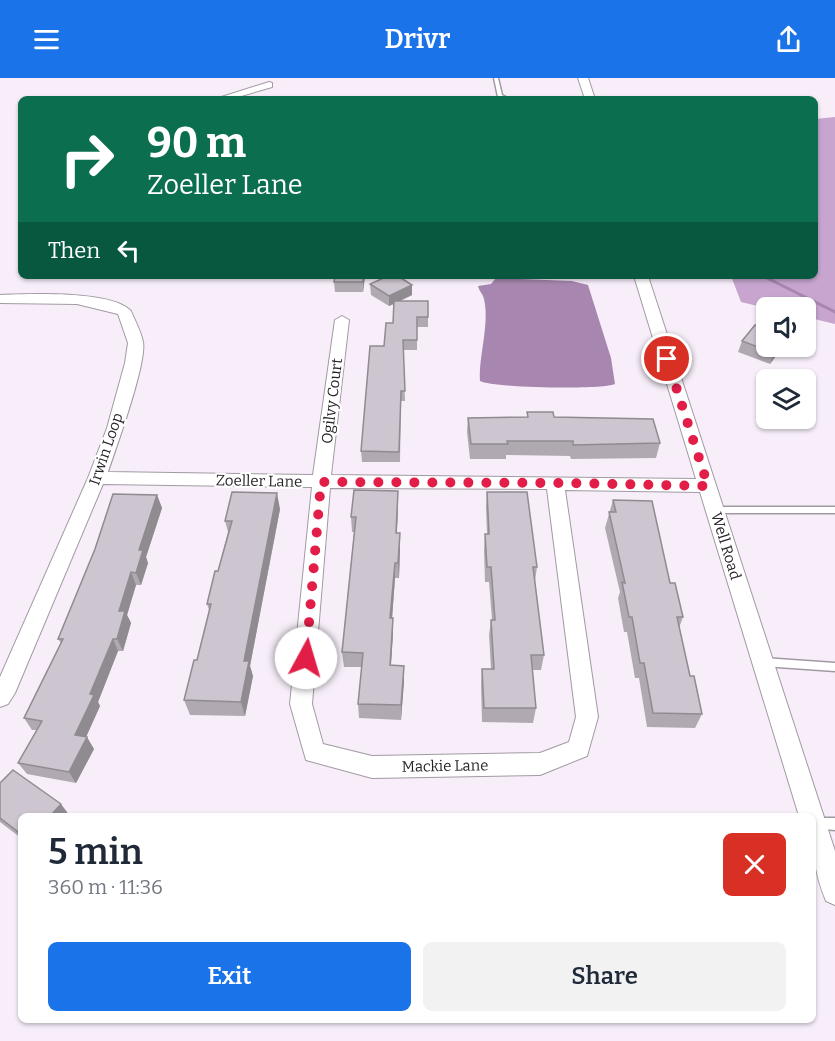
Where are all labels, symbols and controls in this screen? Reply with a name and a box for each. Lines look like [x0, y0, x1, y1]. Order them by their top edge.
icon: menu [30, 23, 63, 56]
text: Drivr [385, 23, 450, 55]
icon: share [772, 23, 805, 56]
text: 90 m [147, 118, 246, 168]
icon: right [48, 120, 126, 198]
text: Zoeller Lane [147, 169, 303, 201]
icon: left [112, 234, 145, 267]
text: Then [48, 237, 100, 264]
map controls [756, 297, 816, 429]
button: sound [756, 297, 816, 357]
pin [641, 333, 692, 384]
icon: arrive [650, 342, 683, 375]
street label: Ogilvy Court [318, 357, 346, 445]
button: layers [756, 369, 816, 429]
street label: Irwin Loop [85, 410, 127, 487]
street label: Zoeller Lane [216, 471, 302, 491]
street label: Well Road [707, 510, 745, 582]
position arrow [274, 626, 338, 690]
street label: Mackie Lane [402, 756, 488, 776]
text: 5 min [48, 830, 143, 874]
button: close [723, 833, 786, 896]
text: 360 m · 11:36 [48, 875, 163, 899]
button: Exit [48, 942, 411, 1011]
button: Share [423, 942, 786, 1011]

